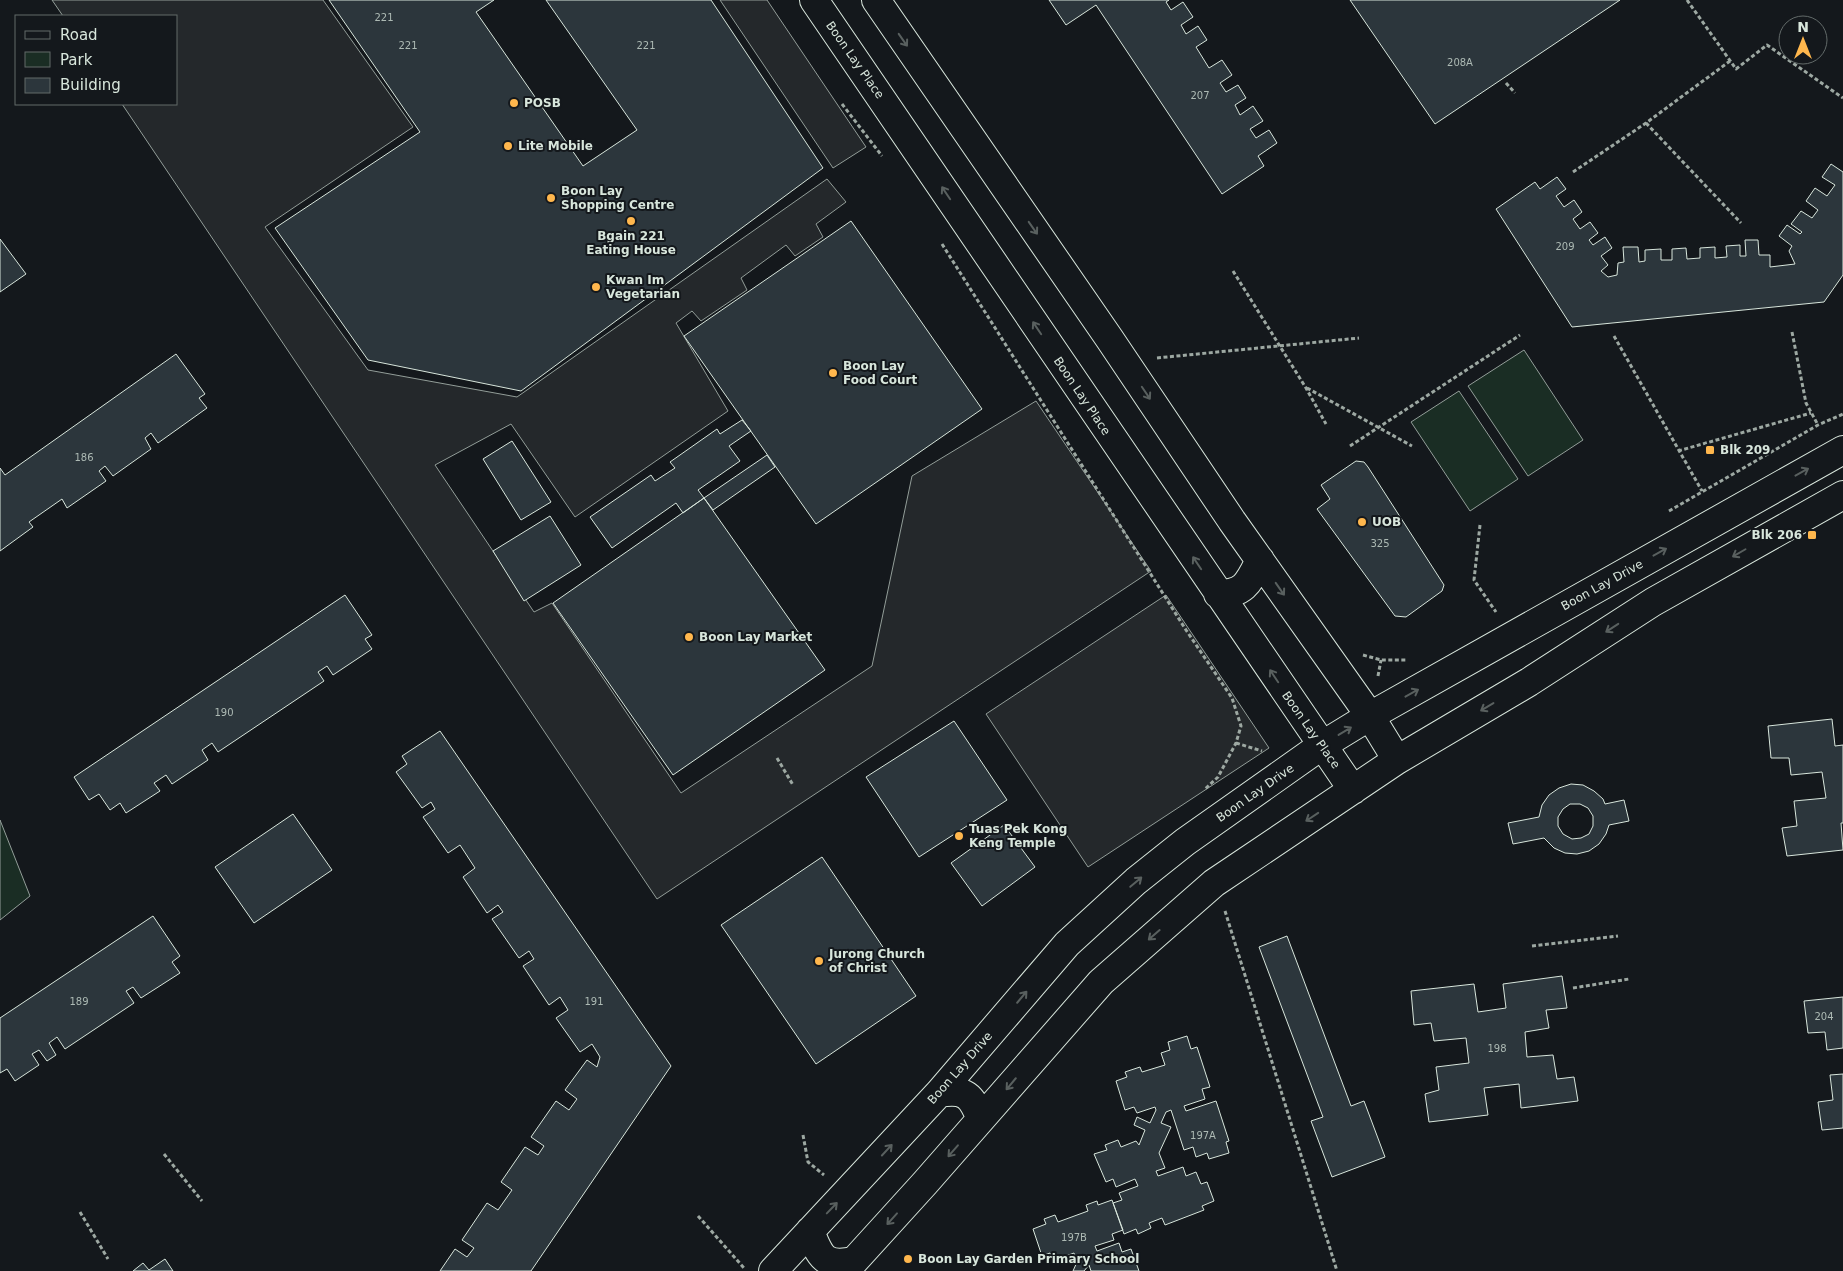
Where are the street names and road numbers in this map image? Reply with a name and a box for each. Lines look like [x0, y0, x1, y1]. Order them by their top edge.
street label: Boon Lay Place [823, 19, 887, 101]
street label: Boon Lay Place [1051, 354, 1113, 438]
street label: Boon Lay Drive [1559, 557, 1645, 613]
street label: Boon Lay Place [1279, 689, 1343, 771]
street label: Boon Lay Drive [1214, 761, 1296, 825]
street label: Boon Lay Drive [925, 1029, 995, 1107]

